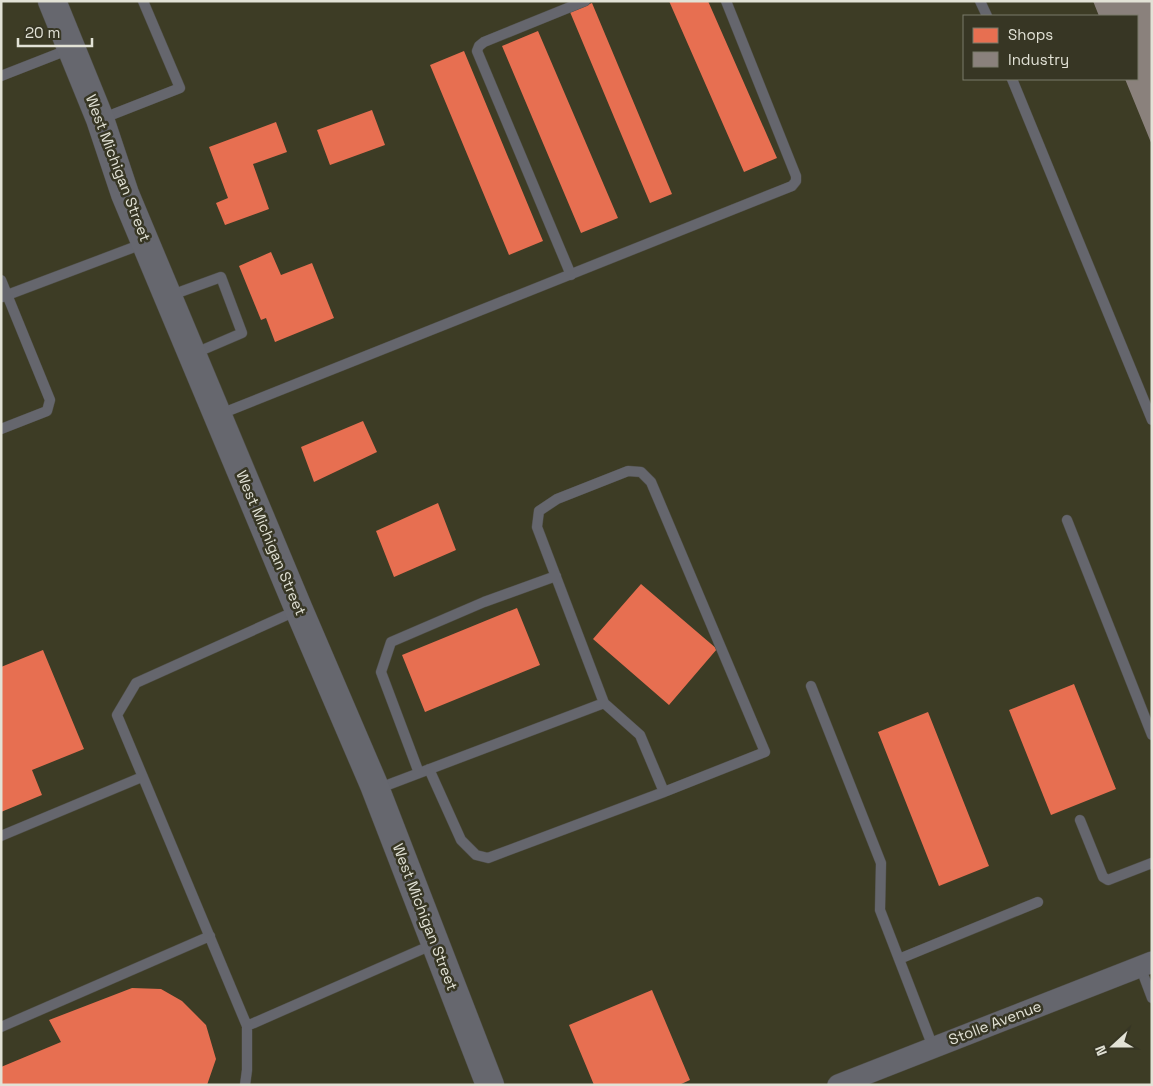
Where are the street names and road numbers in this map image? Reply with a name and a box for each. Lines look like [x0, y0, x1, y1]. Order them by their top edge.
street label: West Michigan Street [82, 92, 155, 244]
street label: West Michigan Street [232, 467, 311, 618]
street label: West Michigan Street [389, 841, 462, 993]
street label: Stolle Avenue [946, 996, 1044, 1049]

